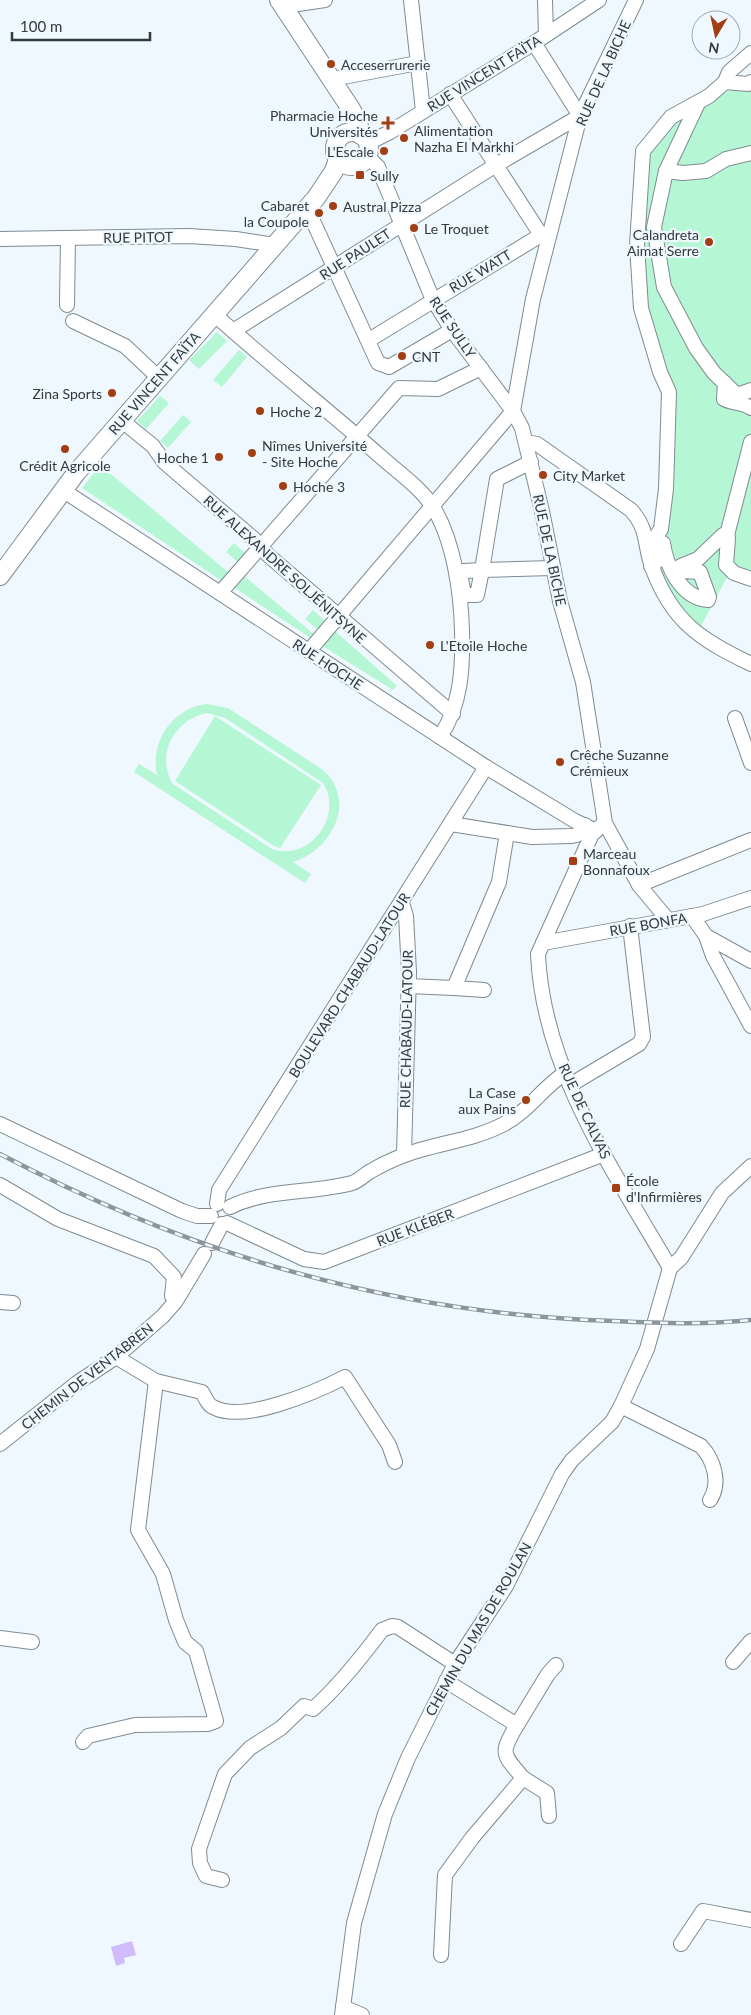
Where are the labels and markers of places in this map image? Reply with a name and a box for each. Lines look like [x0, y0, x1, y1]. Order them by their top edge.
place label: Acceserrurerie [341, 56, 430, 73]
marker: Acceserrurerie [325, 58, 337, 70]
place label: Pharmacie Hoche Universités [270, 107, 378, 140]
marker: Pharmacie Hoche Universités [382, 117, 394, 129]
place label: Alimentation Nazha El Markhi [414, 122, 514, 155]
marker: Alimentation Nazha El Markhi [398, 132, 410, 144]
place label: L'Escale [327, 143, 374, 160]
marker: L'Escale [378, 145, 390, 157]
place label: Sully [370, 167, 400, 184]
marker: Sully [354, 169, 366, 181]
place label: Cabaret la Coupole [244, 197, 309, 230]
place label: Austral Pizza [343, 198, 421, 215]
marker: Austral Pizza [327, 200, 339, 212]
marker: Cabaret la Coupole [313, 207, 325, 219]
place label: Le Troquet [424, 220, 489, 237]
marker: Le Troquet [408, 222, 420, 234]
place label: Calandreta Aimat Serre [627, 226, 699, 259]
marker: Calandreta Aimat Serre [703, 236, 715, 248]
place label: CNT [412, 348, 441, 365]
marker: CNT [396, 350, 408, 362]
place label: Zina Sports [32, 385, 102, 402]
marker: Zina Sports [106, 387, 118, 399]
place label: Hoche 2 [270, 403, 322, 420]
marker: Hoche 2 [254, 405, 266, 417]
place label: Nîmes Université - Site Hoche [262, 437, 367, 470]
marker: Crédit Agricole [59, 443, 71, 455]
marker: Nîmes Université - Site Hoche [246, 447, 258, 459]
place label: Hoche 1 [157, 449, 209, 466]
marker: Hoche 1 [213, 451, 225, 463]
place label: Crédit Agricole [19, 457, 111, 474]
place label: City Market [553, 467, 625, 484]
marker: City Market [537, 469, 549, 481]
place label: Hoche 3 [293, 478, 345, 495]
marker: Hoche 3 [277, 480, 289, 492]
place label: L'Etoile Hoche [440, 637, 527, 654]
marker: L'Etoile Hoche [424, 639, 436, 651]
place label: Crêche Suzanne Crémieux [570, 746, 669, 779]
marker: Crêche Suzanne Crémieux [554, 756, 566, 768]
place label: Marceau Bonnafoux [583, 845, 650, 878]
marker: Marceau Bonnafoux [567, 855, 579, 867]
place label: La Case aux Pains [458, 1084, 516, 1117]
marker: La Case aux Pains [520, 1094, 532, 1106]
place label: École d'Infirmières [626, 1172, 702, 1205]
marker: École d'Infirmières [610, 1182, 622, 1194]

